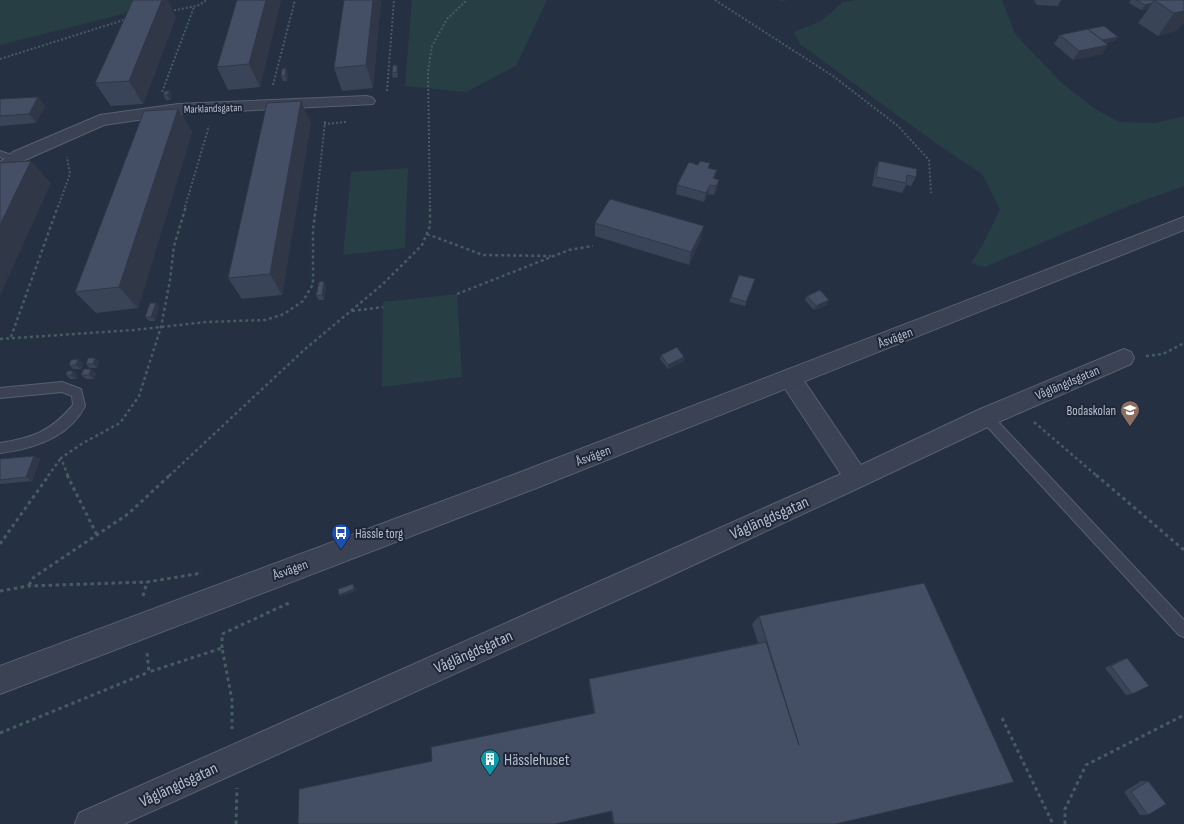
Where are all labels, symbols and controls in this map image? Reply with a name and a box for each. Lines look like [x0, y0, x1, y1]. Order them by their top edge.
street label: Marklandsgatan [184, 101, 243, 116]
street label: Åsvägen [875, 324, 915, 352]
street label: Våglängdsgatan [1033, 362, 1102, 404]
school or university icon: Bodaskolan [1119, 399, 1141, 427]
place label: Bodaskolan [1067, 403, 1116, 419]
street label: Åsvägen [573, 442, 613, 470]
street label: Våglängdsgatan [727, 493, 812, 544]
bus stop icon: Hässle torg [330, 522, 352, 550]
place label: Hässle torg [355, 526, 403, 542]
street label: Åsvägen [270, 556, 310, 584]
street label: Våglängdsgatan [431, 627, 516, 678]
building icon: Hässlehuset [479, 748, 501, 776]
place label: Hässlehuset [504, 751, 570, 770]
street label: Våglängdsgatan [137, 759, 221, 812]

